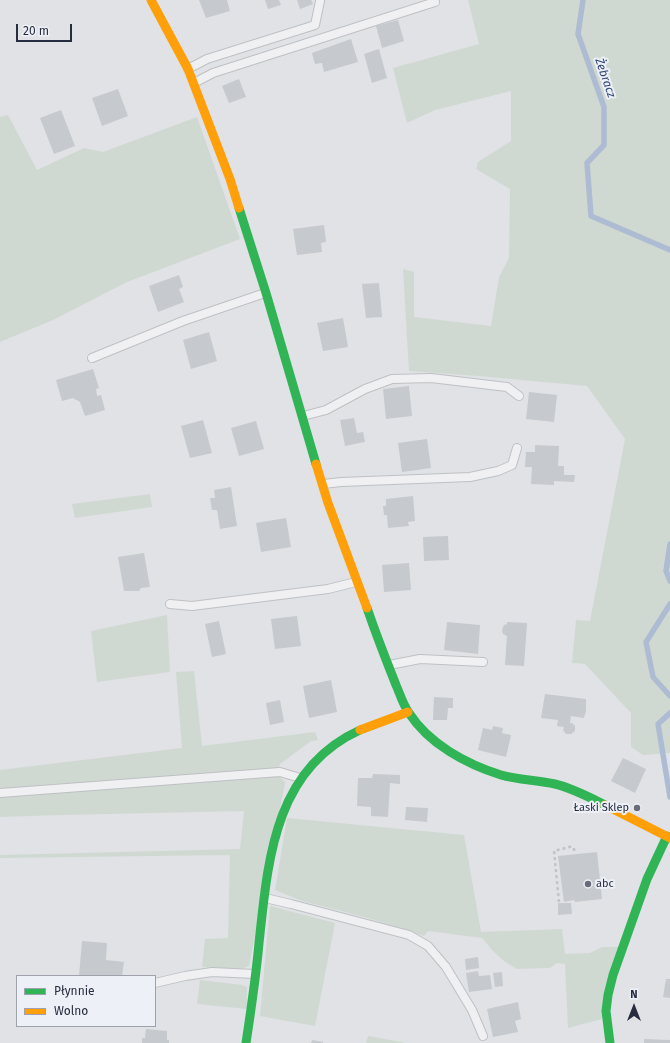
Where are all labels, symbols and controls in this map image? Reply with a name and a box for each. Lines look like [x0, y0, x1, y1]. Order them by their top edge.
scale bar [18, 16, 74, 42]
text: 20 m [23, 24, 49, 38]
water label: Żebracz [592, 56, 618, 100]
place label: Łaski Sklep [573, 801, 629, 815]
marker: Łaski Sklep [632, 803, 642, 813]
place label: abc [596, 877, 614, 891]
marker: abc [583, 879, 593, 889]
legend [16, 975, 156, 1027]
text: Płynnie [54, 984, 95, 998]
north arrow [614, 987, 654, 1027]
text: N [630, 988, 638, 1001]
text: Wolno [54, 1004, 88, 1018]

